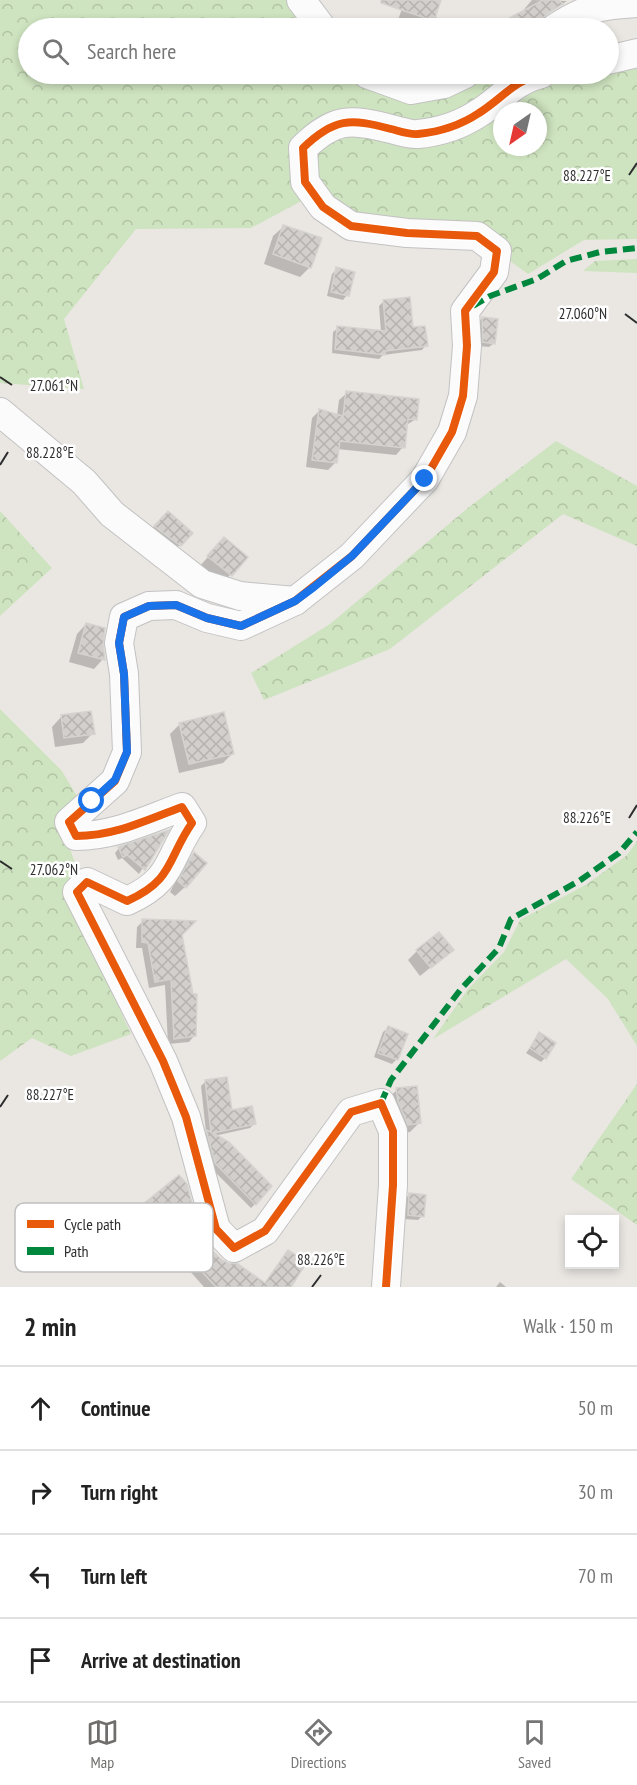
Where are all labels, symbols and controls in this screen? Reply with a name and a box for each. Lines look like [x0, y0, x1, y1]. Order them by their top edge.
search box [18, 18, 619, 84]
icon: search [39, 35, 72, 68]
text: Search here [87, 37, 176, 65]
north arrow [493, 102, 547, 156]
text: 88.227°E [563, 166, 611, 185]
text: 27.060°N [559, 304, 607, 323]
text: 27.061°N [30, 376, 78, 395]
text: 88.228°E [26, 443, 74, 462]
route end [411, 465, 437, 491]
route start [78, 787, 104, 813]
text: 88.226°E [563, 808, 611, 827]
text: 27.062°N [30, 860, 78, 879]
text: 88.227°E [26, 1085, 74, 1104]
legend [15, 1203, 213, 1272]
text: Cycle path [64, 1214, 121, 1234]
map controls [565, 1215, 619, 1269]
button: locate [565, 1215, 619, 1269]
text: Path [64, 1241, 89, 1261]
text: 88.226°E [297, 1250, 345, 1269]
text: 2 min [24, 1310, 77, 1343]
text: Walk · 150 m [523, 1313, 613, 1339]
icon: ahead [24, 1392, 57, 1425]
text: Continue [81, 1394, 151, 1422]
text: 50 m [578, 1395, 613, 1421]
icon: right [24, 1476, 57, 1509]
text: Turn right [81, 1478, 158, 1506]
text: 30 m [578, 1479, 613, 1505]
icon: left [24, 1560, 57, 1593]
text: Turn left [81, 1562, 147, 1590]
text: 70 m [578, 1563, 613, 1589]
icon: arrive [24, 1644, 57, 1677]
text: Arrive at destination [81, 1646, 241, 1674]
tab: Map [86, 1716, 119, 1772]
tab: Directions [291, 1716, 346, 1772]
tab: Saved [518, 1716, 551, 1772]

